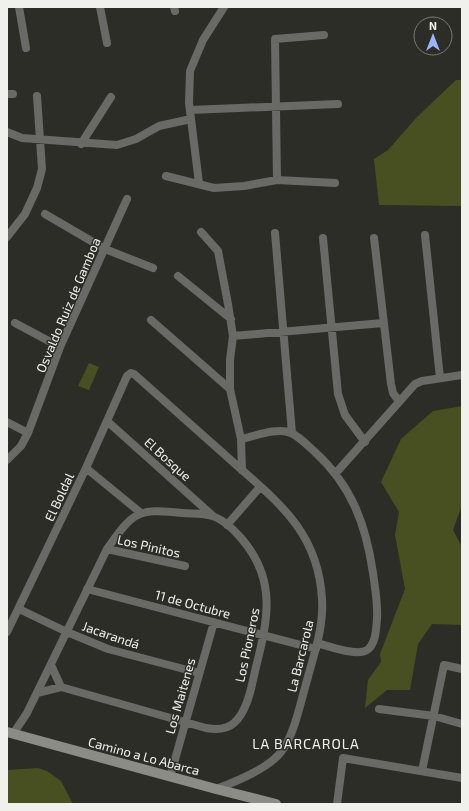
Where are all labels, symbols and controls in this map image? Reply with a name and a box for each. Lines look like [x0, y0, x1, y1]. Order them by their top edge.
north arrow [413, 16, 453, 56]
text: N [429, 19, 437, 32]
street label: Osvaldo Ruiz de Gamboa [32, 235, 104, 375]
street label: El Bosque [141, 434, 195, 484]
street label: El Boldal [41, 470, 77, 524]
street label: Los Pinitos [116, 531, 182, 561]
street label: 11 de Octubre [154, 586, 232, 622]
street label: Los Pioneros [231, 606, 263, 684]
street label: Jacarandá [80, 618, 142, 652]
street label: La Barcarola [283, 618, 317, 694]
street label: Los Maitenes [162, 656, 198, 736]
street label: Camino a Lo Abarca [86, 733, 202, 779]
district label: LA BARCAROLA [252, 735, 360, 752]

